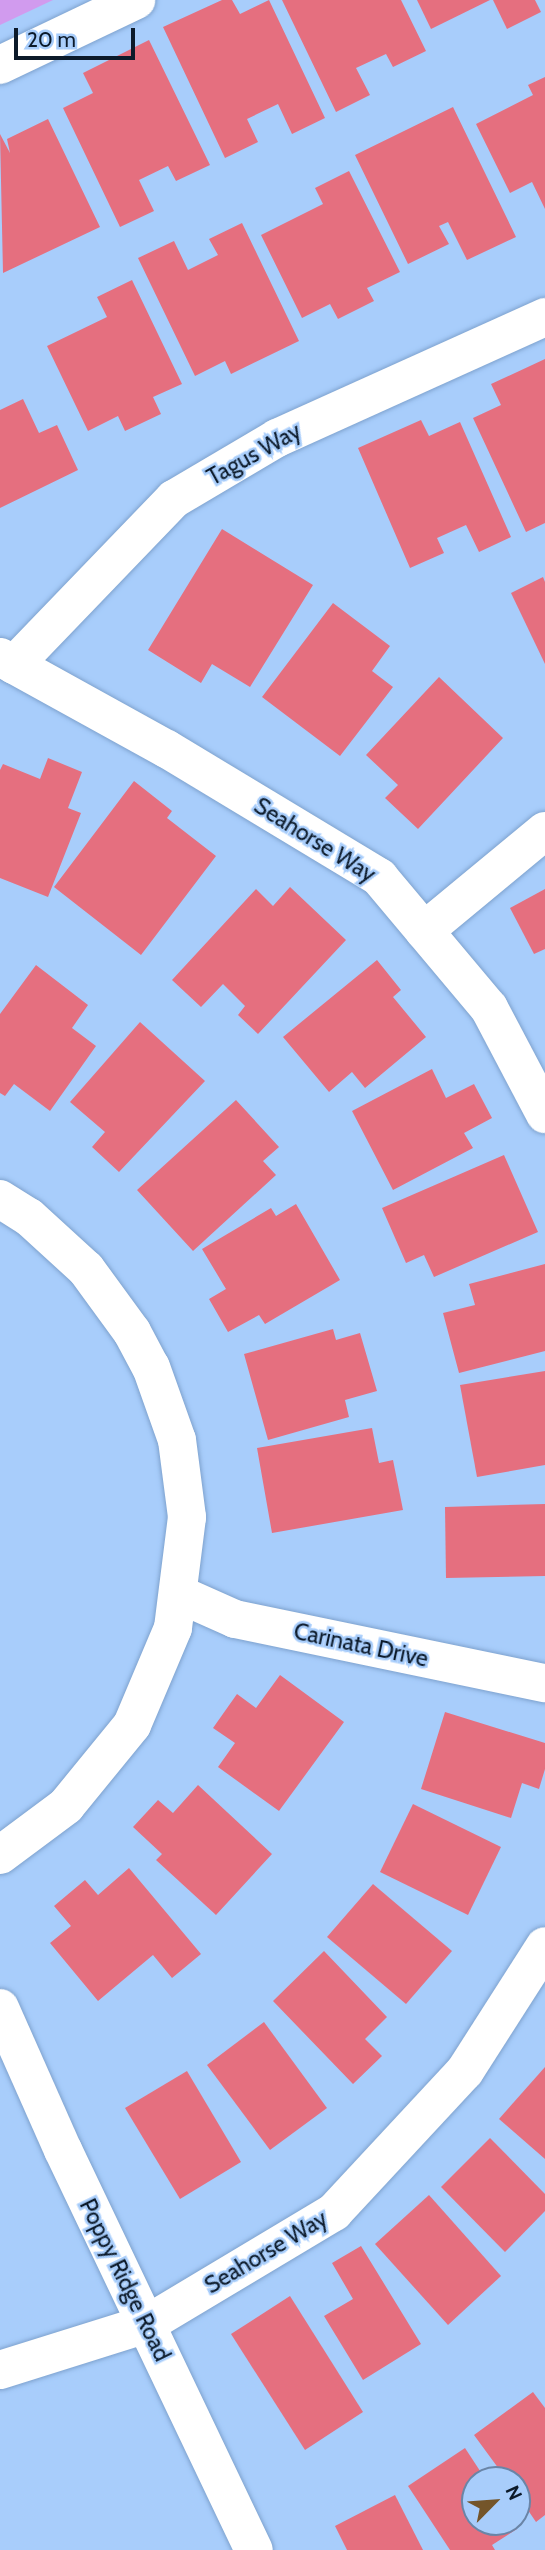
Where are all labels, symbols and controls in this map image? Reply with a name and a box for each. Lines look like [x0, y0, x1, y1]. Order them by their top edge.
scale bar [18, 14, 138, 58]
text: 20 m [27, 27, 76, 52]
street label: Tagus Way [202, 417, 306, 491]
street label: Seahorse Way [249, 792, 381, 888]
street label: Carinata Drive [291, 1617, 431, 1673]
street label: Poppy Ridge Road [74, 2194, 176, 2366]
street label: Seahorse Way [200, 2205, 332, 2299]
north arrow [461, 2466, 531, 2536]
text: N [500, 2482, 527, 2504]

